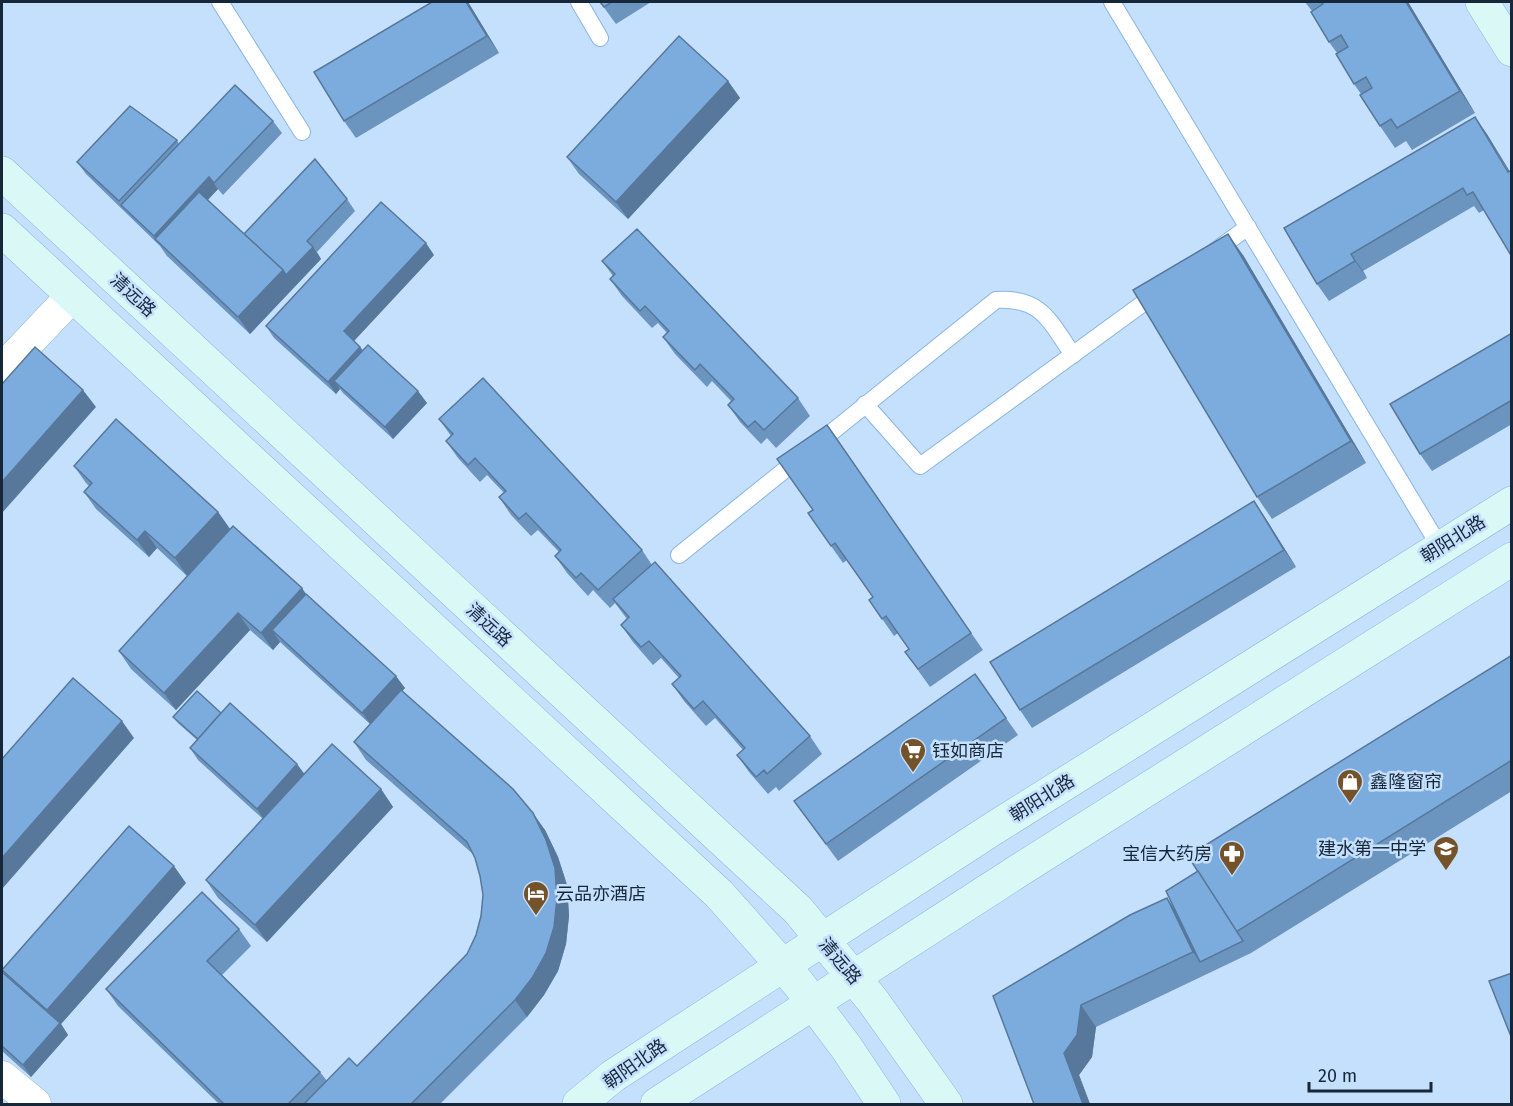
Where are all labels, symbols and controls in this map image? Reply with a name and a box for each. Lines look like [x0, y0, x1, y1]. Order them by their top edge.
street label: 清远路 [106, 269, 160, 321]
street label: 朝阳北路 [1417, 511, 1489, 567]
street label: 清远路 [462, 599, 516, 651]
supermarket icon: 钰如商店 [898, 736, 928, 774]
place label: 钰如商店 [932, 740, 1004, 762]
shop icon: 鑫隆窗帘 [1335, 767, 1365, 805]
street label: 朝阳北路 [1006, 770, 1078, 826]
place label: 鑫隆窗帘 [1370, 771, 1442, 793]
school or university icon: 建水第一中学 [1431, 834, 1461, 872]
place label: 建水第一中学 [1318, 838, 1426, 860]
pharmacy icon: 宝信大药房 [1217, 839, 1247, 877]
place label: 宝信大药房 [1122, 843, 1212, 865]
hotel icon: 云品亦酒店 [521, 879, 551, 917]
place label: 云品亦酒店 [556, 883, 646, 905]
street label: 清远路 [814, 933, 866, 989]
street label: 朝阳北路 [599, 1034, 671, 1094]
scale bar [1309, 1055, 1430, 1093]
text: 20 m [1318, 1065, 1357, 1087]

